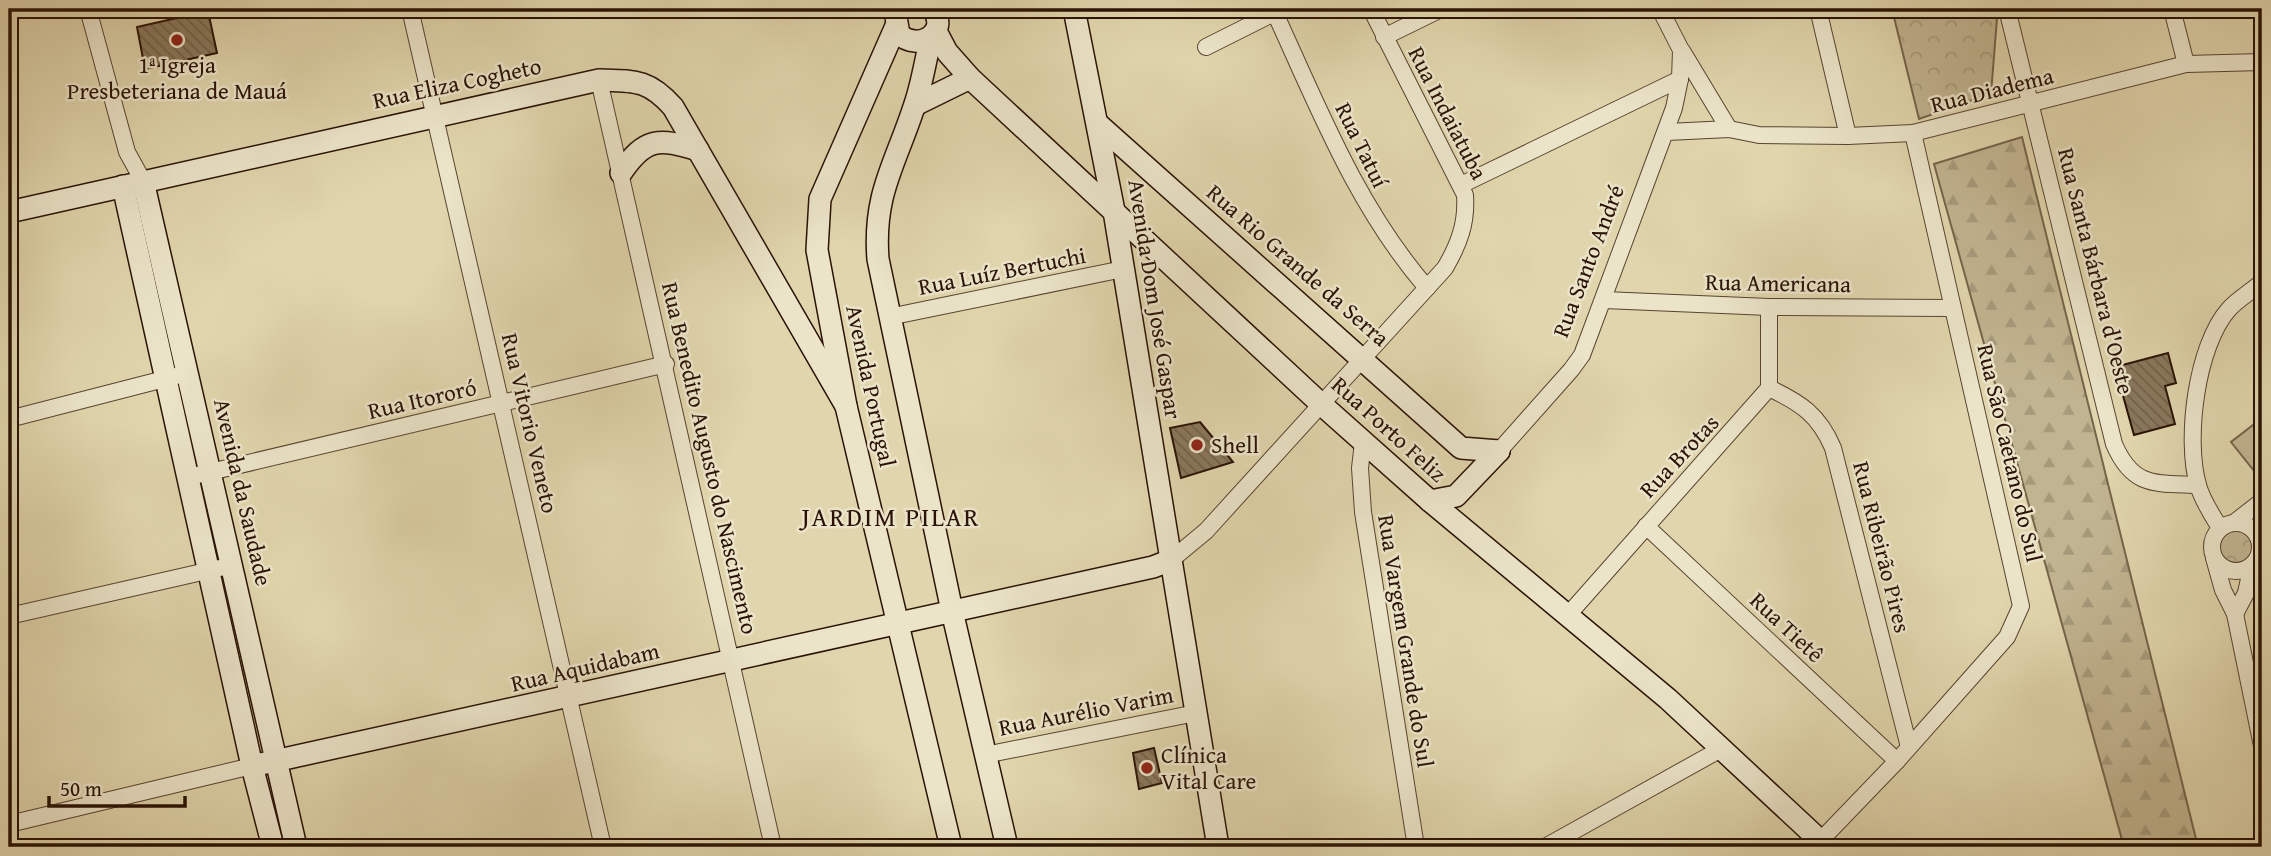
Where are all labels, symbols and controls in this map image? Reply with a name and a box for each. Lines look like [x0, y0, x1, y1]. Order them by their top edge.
marker: 1ª Igreja Presbeteriana de Mauá [169, 32, 185, 48]
street label: Rua Indaiatuba [1401, 40, 1496, 185]
place label: 1ª Igreja Presbeteriana de Mauá [67, 48, 287, 107]
street label: Rua Eliza Cogheto [370, 49, 544, 116]
street label: Rua Diadema [1927, 58, 2057, 121]
street label: Rua Tatuí [1328, 96, 1398, 194]
street label: Rua Santa Bárbara d'Oeste [2050, 144, 2143, 398]
street label: Rua Rio Grande da Serra [1200, 176, 1397, 353]
street label: Avenida Dom José Gaspar [1120, 177, 1191, 422]
street label: Rua Santo André [1543, 180, 1632, 342]
street label: Rua Luíz Bertuchi [915, 238, 1088, 303]
street label: Rua Americana [1705, 265, 1851, 300]
street label: Rua Benedito Augusto do Nascimento [654, 279, 767, 637]
street label: Avenida Portugal [838, 302, 905, 470]
street label: Rua Vitorio Veneto [494, 330, 567, 516]
street label: Rua São Caetano do Sul [1969, 341, 2052, 565]
street label: Rua Porto Feliz [1325, 368, 1454, 489]
street label: Rua Itororó [364, 370, 480, 427]
street label: Avenida da Saudade [206, 395, 281, 589]
street label: Rua Brotas [1631, 407, 1726, 505]
place label: Shell [1211, 428, 1259, 461]
marker: Shell [1189, 437, 1205, 453]
street label: Rua Ribeirão Pires [1845, 458, 1920, 636]
district label: JARDIM PILAR [798, 497, 981, 536]
street label: Rua Vargem Grande do Sul [1370, 512, 1443, 770]
street label: Rua Tietê [1743, 584, 1832, 670]
street label: Rua Aquidabam [507, 633, 663, 700]
street label: Rua Aurélio Varim [996, 677, 1176, 744]
place label: Clínica Vital Care [1161, 738, 1256, 797]
marker: Clínica Vital Care [1139, 760, 1155, 776]
scale bar [49, 765, 186, 809]
text: 50 m [60, 773, 102, 804]

